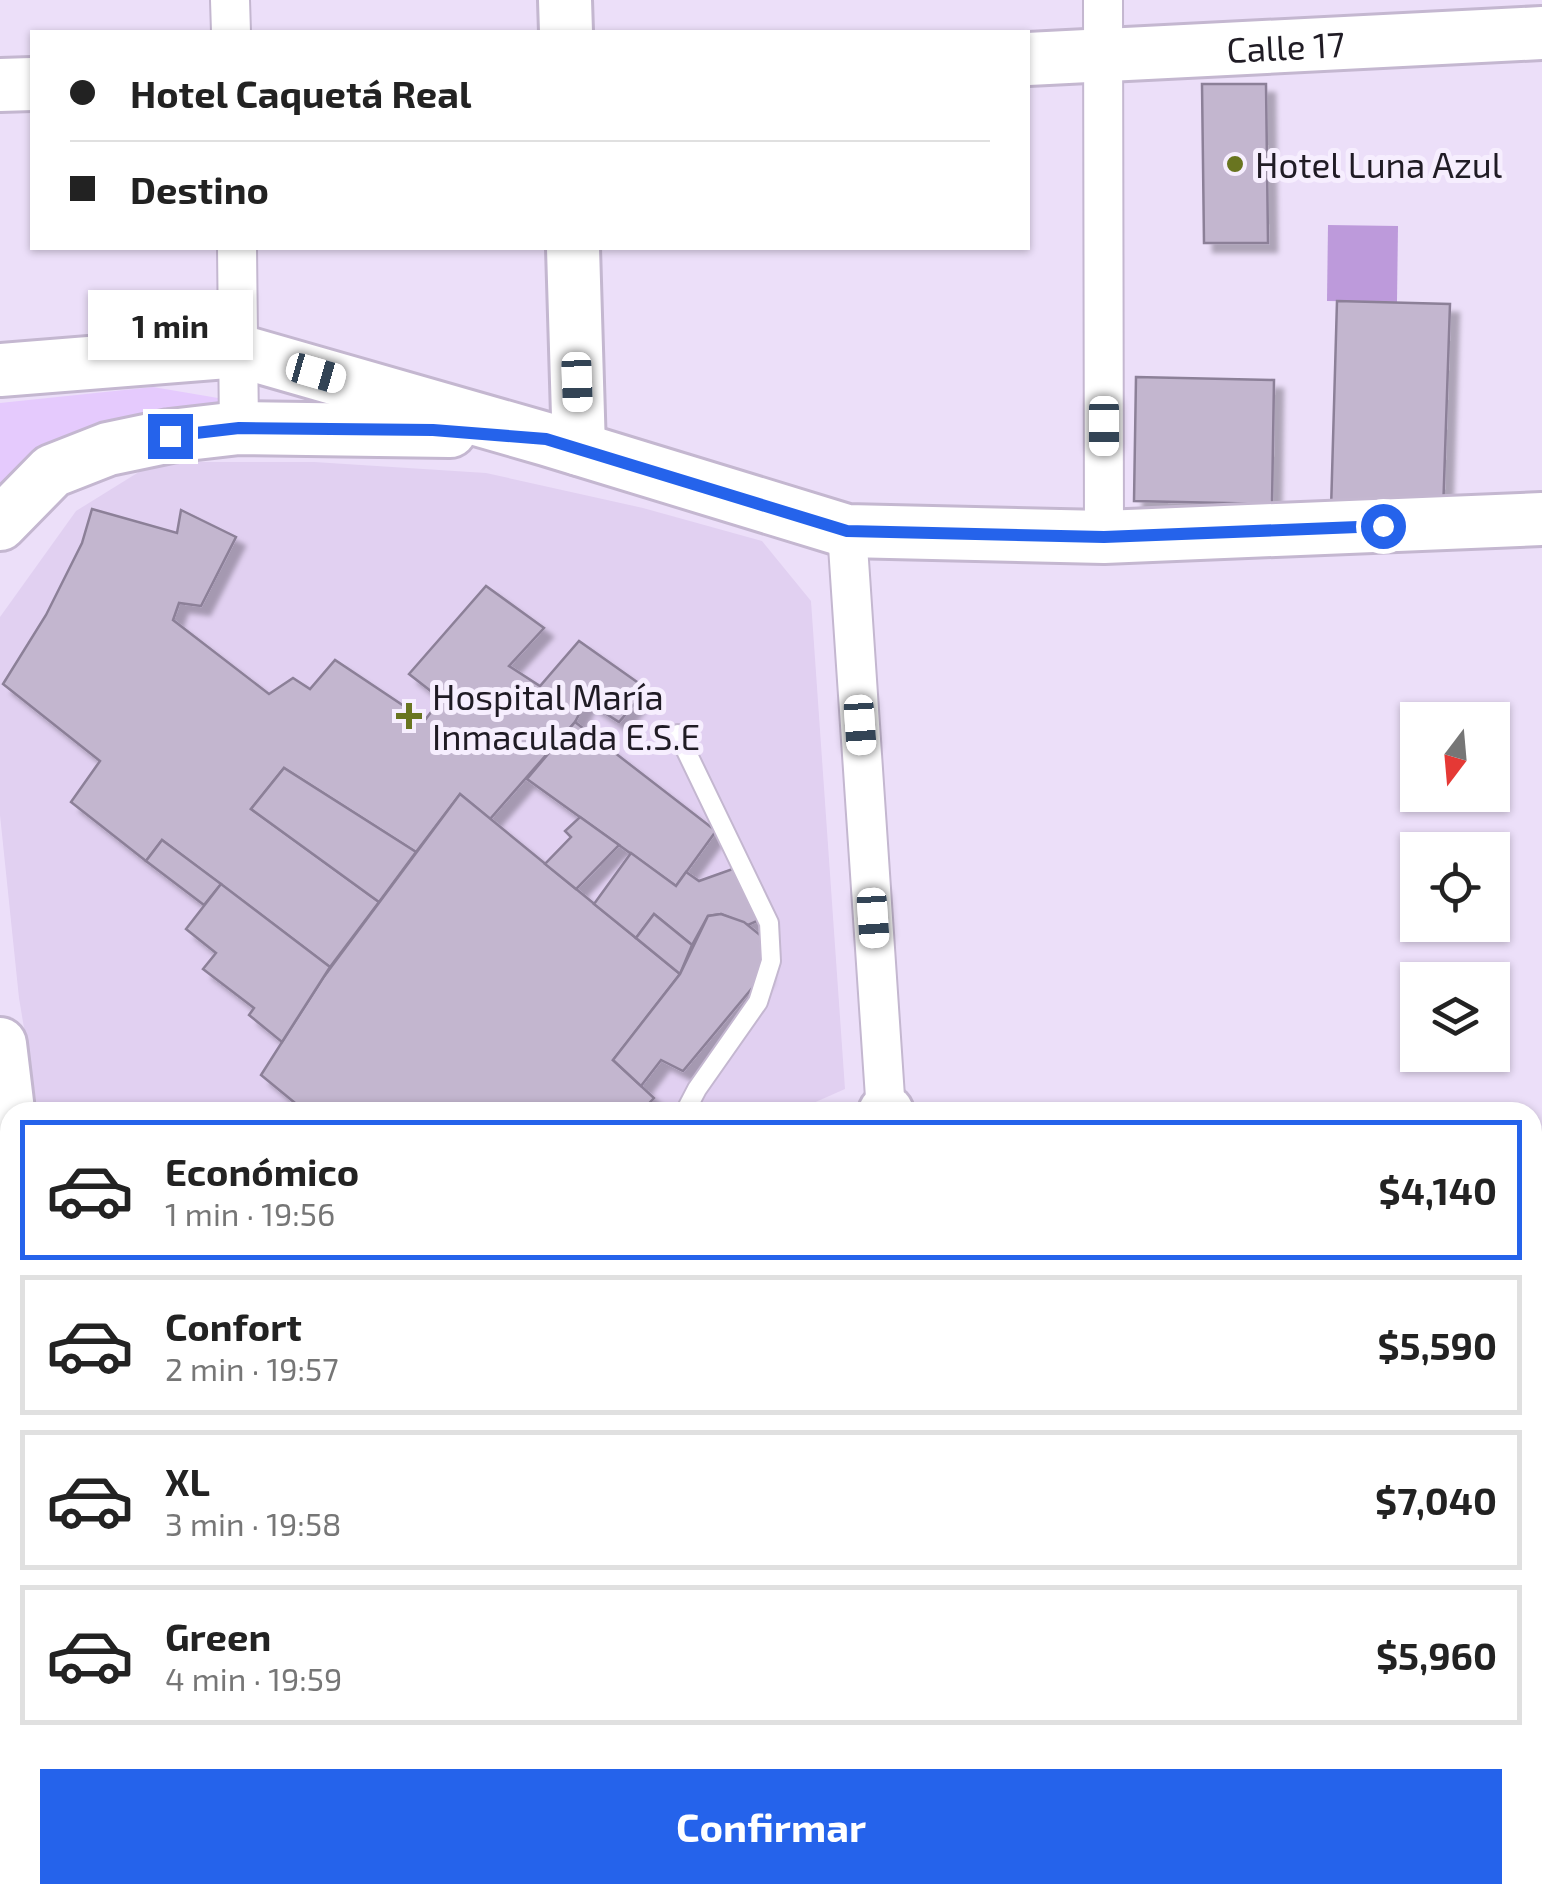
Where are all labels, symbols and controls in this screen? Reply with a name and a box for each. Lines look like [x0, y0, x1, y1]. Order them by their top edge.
street label: Calle 17 [1225, 22, 1346, 70]
text: Hotel Caquetá Real [130, 70, 471, 116]
place label: Hotel Luna Azul [1255, 143, 1503, 185]
marker: Hotel Luna Azul [1224, 153, 1246, 175]
text: Destino [130, 166, 269, 212]
callout: 1 min [88, 291, 252, 361]
text: 1 min [132, 306, 209, 344]
car [283, 350, 349, 396]
car [561, 351, 593, 413]
car [1089, 396, 1119, 456]
route end [148, 414, 193, 459]
route start [1361, 504, 1406, 549]
place label: Hospital María Inmaculada E.S.E [432, 675, 700, 757]
car [843, 694, 877, 756]
north arrow [1400, 702, 1510, 812]
map controls [1400, 702, 1510, 1072]
marker: Hospital María Inmaculada E.S.E [396, 703, 422, 729]
button: locate [1400, 832, 1510, 942]
car [856, 887, 890, 949]
button: layers [1400, 962, 1510, 1072]
icon: car [45, 1145, 135, 1235]
text: Económico [165, 1148, 359, 1194]
text: $4,140 [1379, 1167, 1497, 1213]
text: 1 min · 19:56 [165, 1194, 335, 1232]
icon: car [45, 1300, 135, 1390]
text: Confort [165, 1303, 302, 1349]
text: $5,590 [1377, 1322, 1497, 1368]
text: 2 min · 19:57 [165, 1349, 339, 1387]
icon: car [45, 1455, 135, 1545]
text: XL [165, 1458, 210, 1504]
text: $7,040 [1375, 1477, 1497, 1523]
text: 3 min · 19:58 [165, 1504, 341, 1542]
icon: car [45, 1610, 135, 1700]
text: Green [165, 1613, 271, 1659]
text: $5,960 [1376, 1632, 1497, 1678]
text: 4 min · 19:59 [165, 1659, 342, 1697]
button: Confirmar [40, 1769, 1502, 1884]

